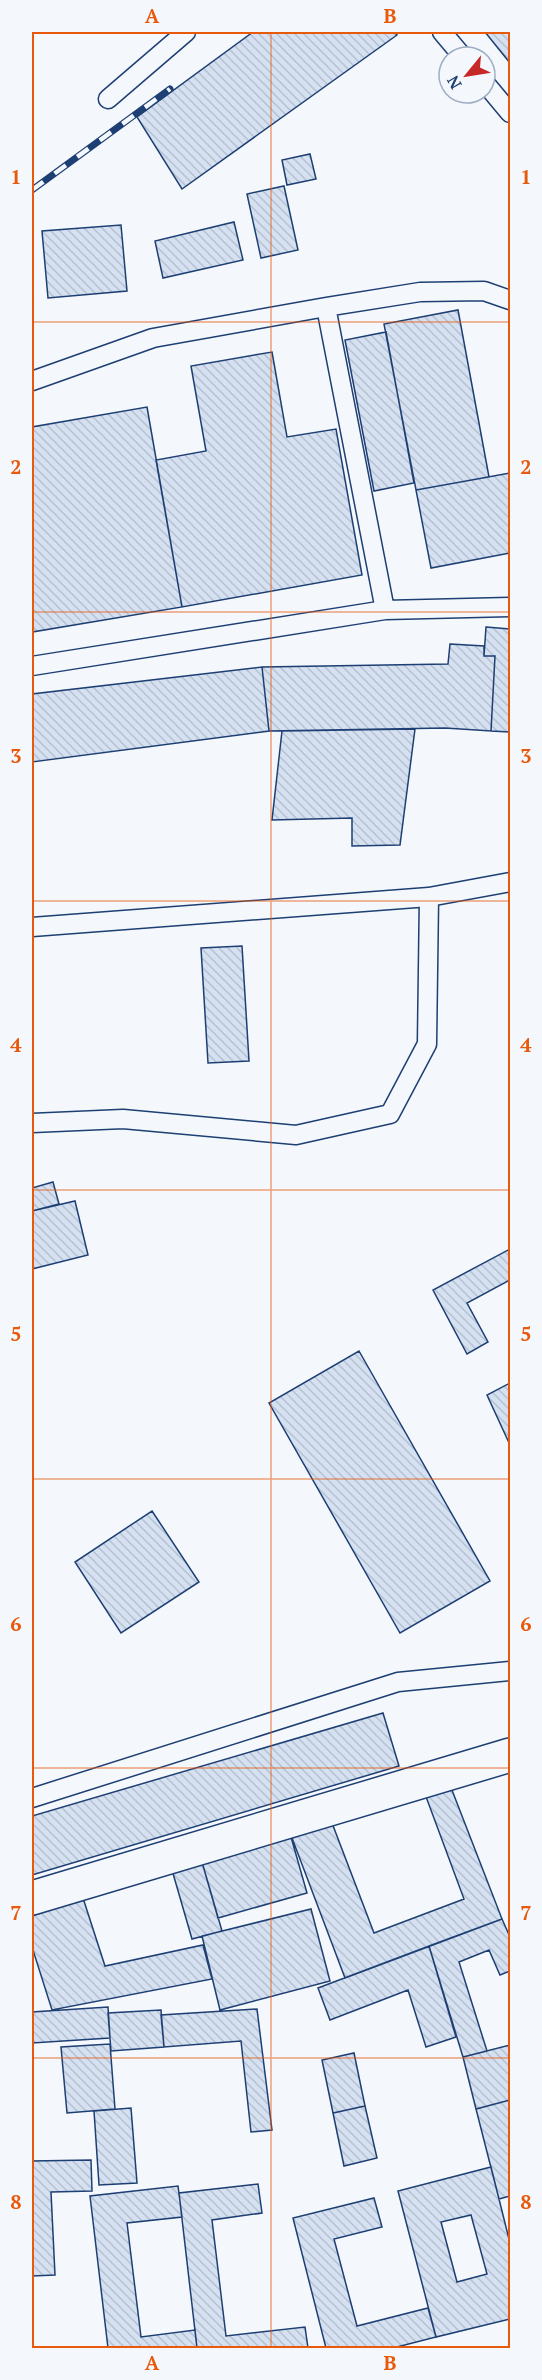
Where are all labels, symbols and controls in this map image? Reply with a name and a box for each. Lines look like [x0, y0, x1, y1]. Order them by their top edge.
text: A [145, 2, 160, 29]
text: B [384, 2, 397, 29]
north arrow [437, 45, 497, 105]
text: N [441, 72, 467, 93]
text: 1 [10, 163, 22, 190]
text: 1 [520, 163, 532, 190]
text: 2 [10, 453, 22, 480]
text: 2 [520, 453, 532, 480]
text: 3 [10, 742, 22, 769]
text: 3 [520, 742, 532, 769]
text: 4 [10, 1031, 22, 1058]
text: 4 [520, 1031, 532, 1058]
text: 5 [10, 1320, 22, 1347]
text: 5 [520, 1320, 532, 1347]
text: 6 [10, 1610, 22, 1637]
text: 6 [520, 1610, 532, 1637]
text: 7 [10, 1899, 22, 1926]
text: 7 [520, 1899, 532, 1926]
text: 8 [10, 2188, 22, 2215]
text: 8 [520, 2188, 532, 2215]
text: A [145, 2349, 160, 2376]
text: B [384, 2349, 397, 2376]

